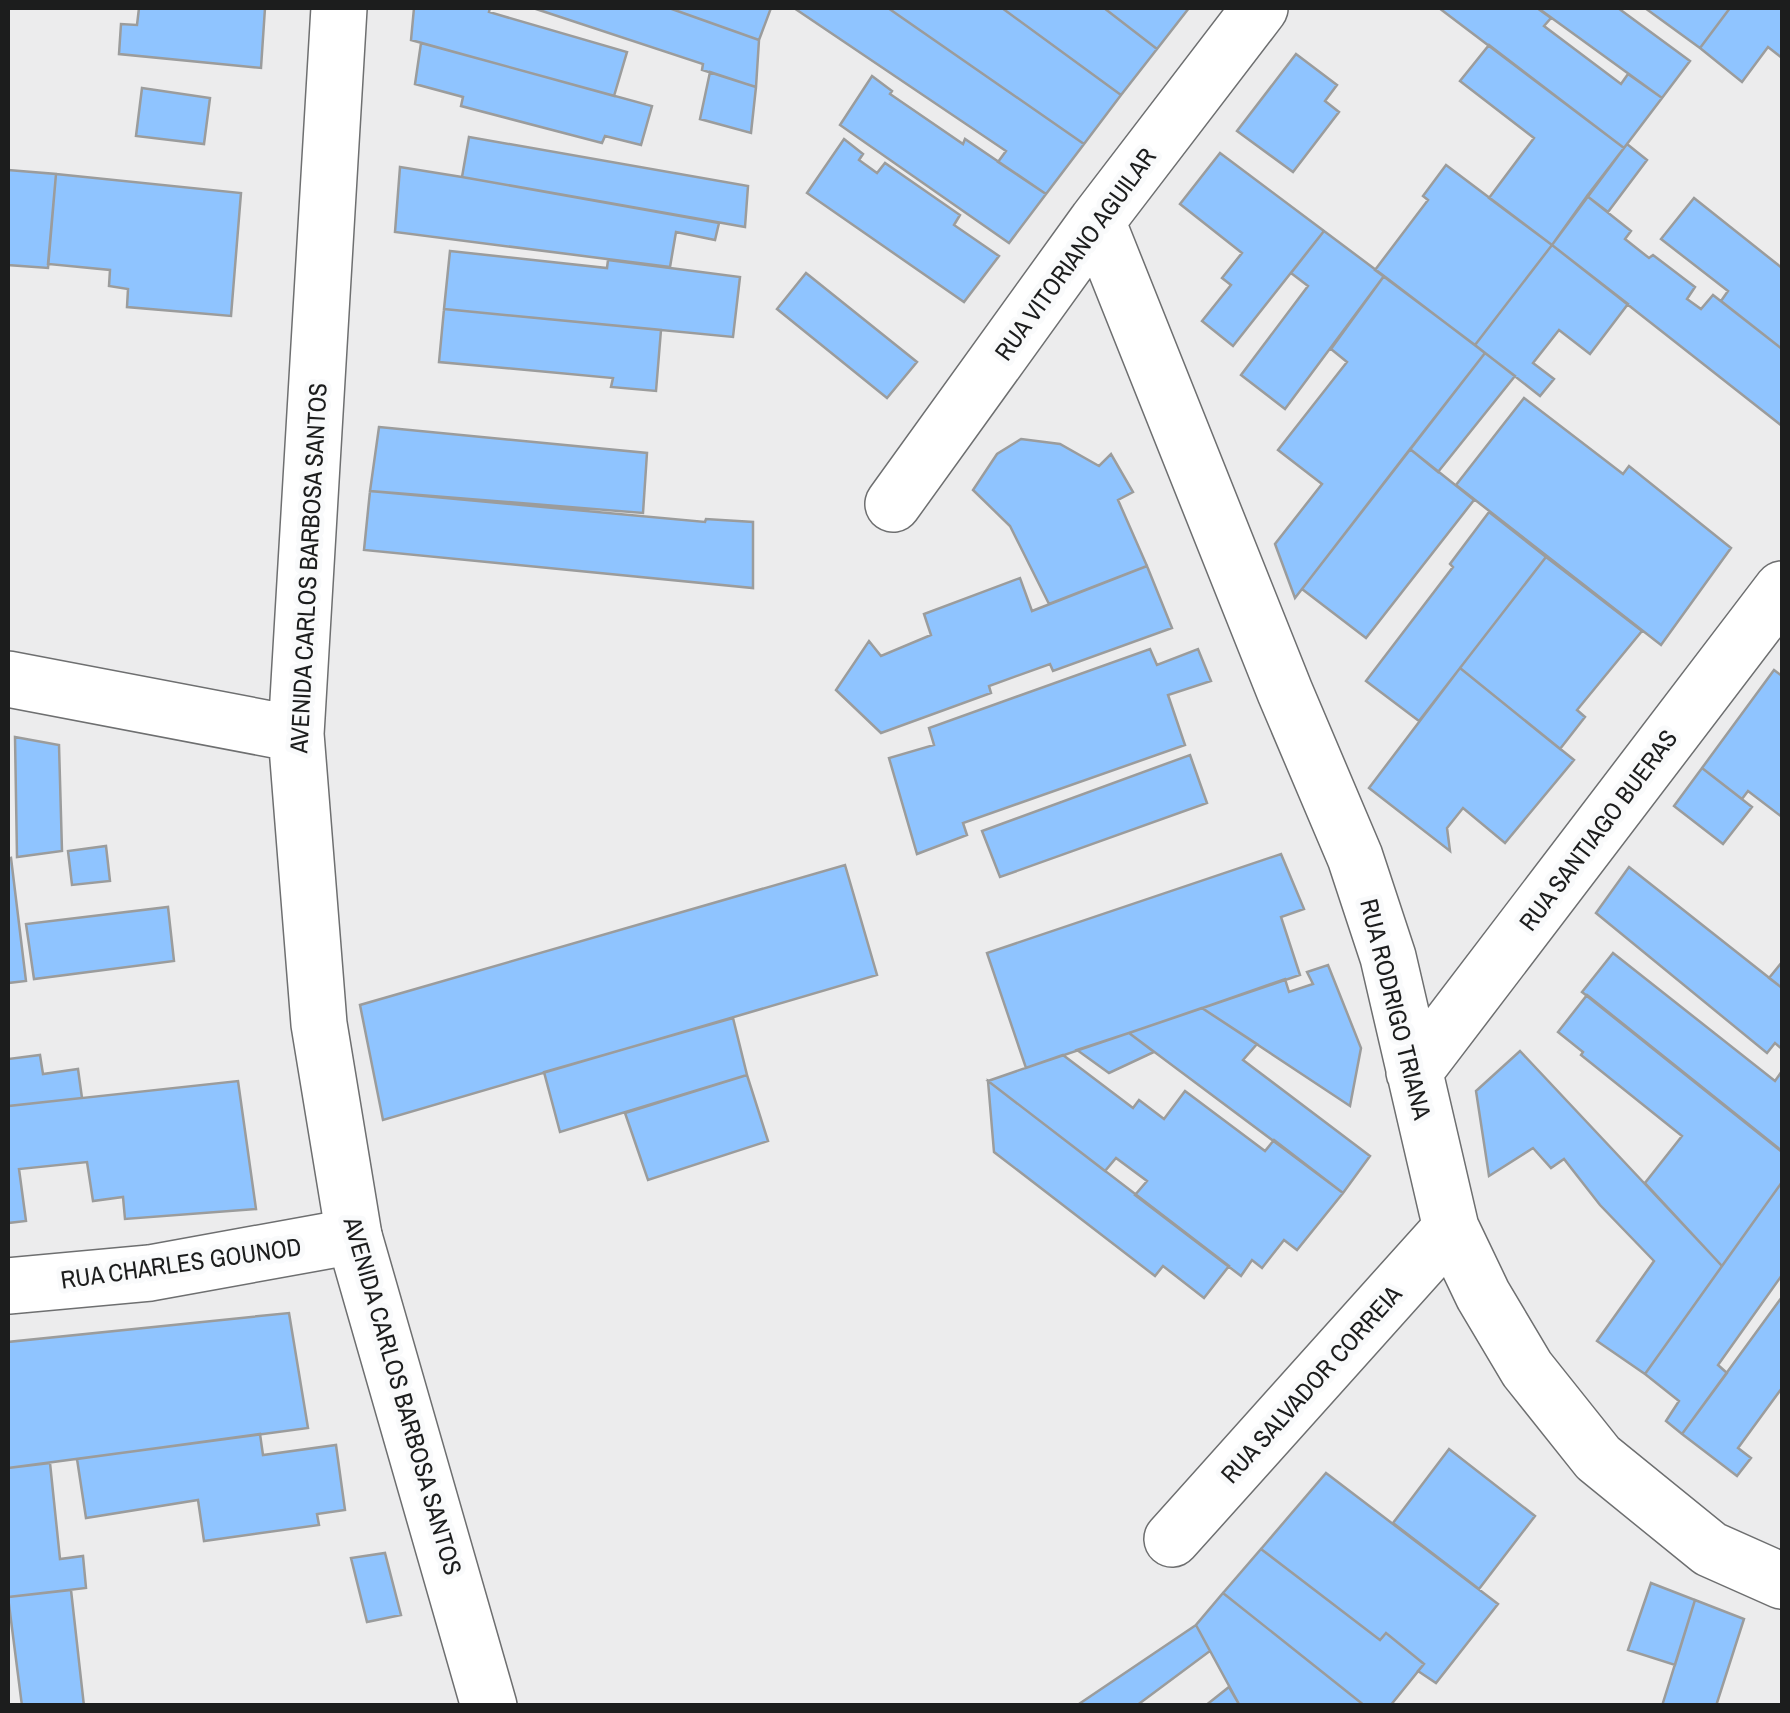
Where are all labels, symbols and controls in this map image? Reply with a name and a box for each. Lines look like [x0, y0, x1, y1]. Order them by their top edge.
street label: RUA VITORIANO AGUILAR [986, 141, 1164, 367]
street label: AVENIDA CARLOS BARBOSA SANTOS [281, 382, 335, 755]
street label: RUA SANTIAGO BUERAS [1511, 722, 1685, 938]
street label: RUA RODRIGO TRIANA [1352, 895, 1440, 1123]
street label: AVENIDA CARLOS BARBOSA SANTOS [335, 1212, 470, 1579]
street label: RUA CHARLES GOUNOD [58, 1229, 304, 1297]
street label: RUA SALVADOR CORREIA [1213, 1277, 1409, 1490]

